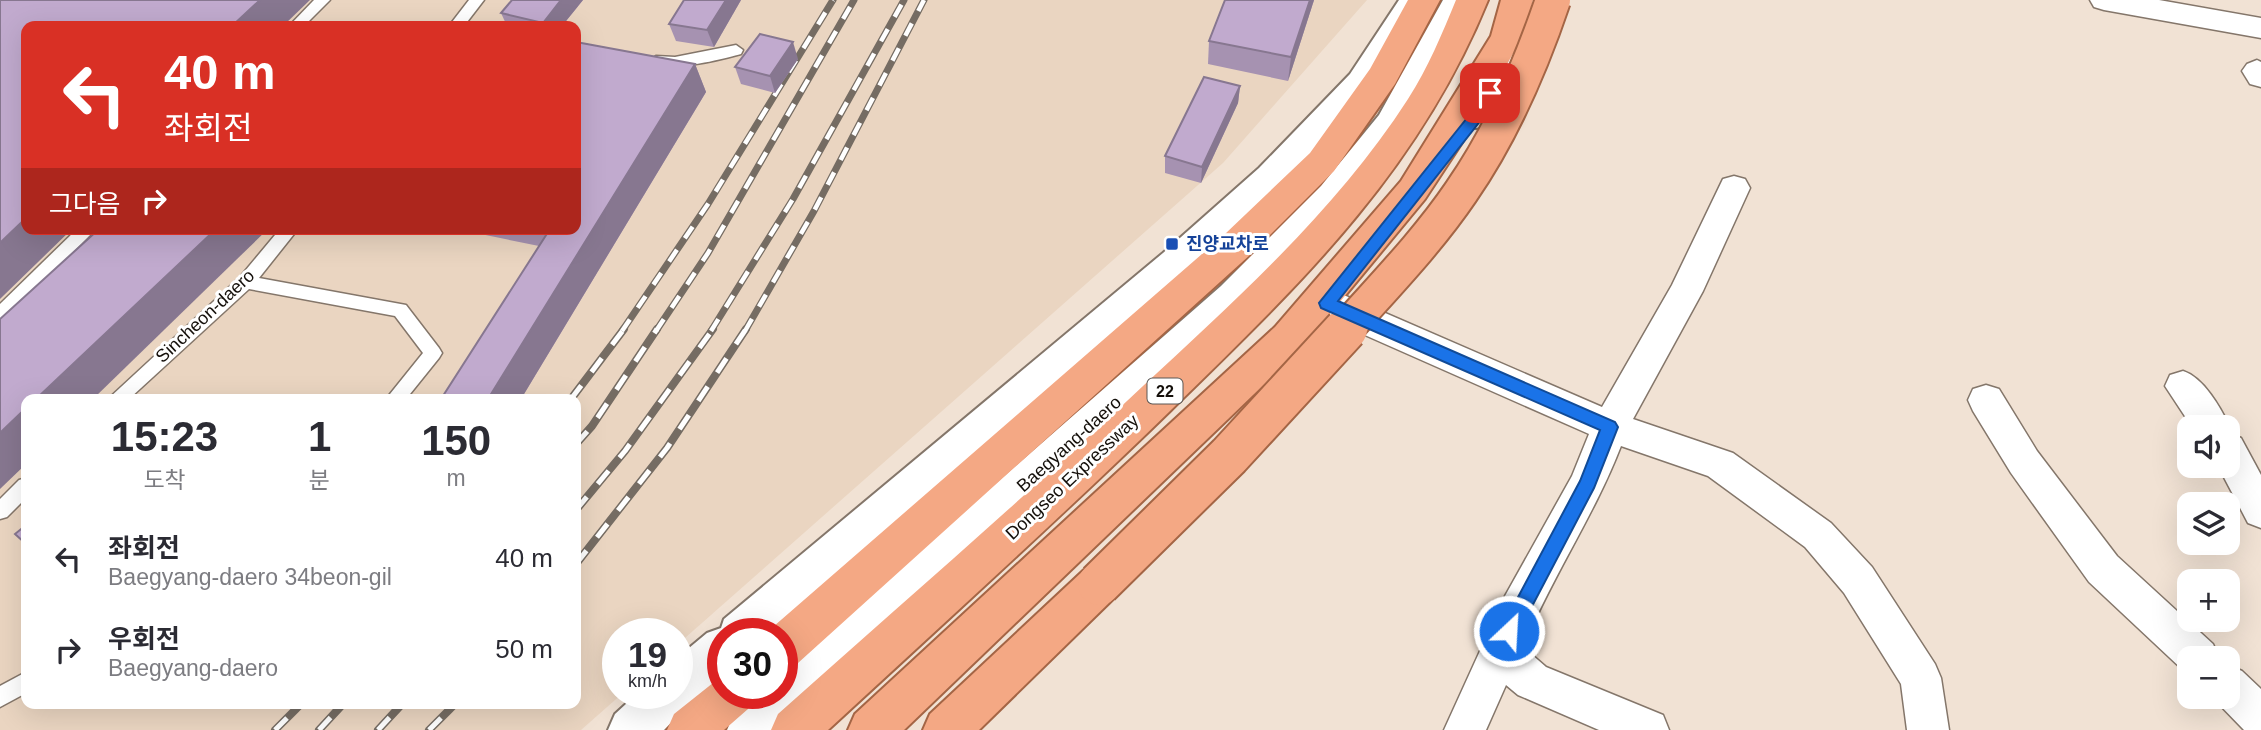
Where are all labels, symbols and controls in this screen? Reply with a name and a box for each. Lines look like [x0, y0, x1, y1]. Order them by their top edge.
text: 40 m [164, 45, 276, 99]
icon: left [49, 49, 140, 140]
pin [1460, 63, 1520, 123]
icon: arrive [1471, 74, 1509, 112]
text: 좌회전 [164, 110, 252, 146]
icon: right [135, 182, 173, 220]
text: 그다음 [49, 189, 121, 219]
place label: 진양교차로 [1186, 234, 1269, 254]
marker: 진양교차로 [1164, 236, 1180, 252]
street label: Sincheon-daero [152, 265, 258, 367]
road number: 22 [1148, 378, 1182, 404]
street label: Baegyang-daero [1013, 392, 1125, 496]
street label: Dongseo Expressway [1002, 410, 1142, 544]
text: 15:23 [111, 413, 218, 460]
text: 1 [308, 413, 331, 460]
map controls [2177, 415, 2240, 709]
button: sound [2177, 415, 2240, 478]
text: 150 [421, 417, 491, 464]
text: m [447, 465, 466, 491]
text: 도착 [143, 467, 186, 493]
text: 분 [309, 467, 330, 493]
button: layers [2177, 492, 2240, 555]
text: 좌회전 [108, 533, 180, 563]
icon: left [49, 540, 87, 578]
text: 40 m [495, 543, 553, 573]
text: Baegyang-daero 34beon-gil [108, 564, 392, 590]
button: + [2177, 569, 2240, 632]
position arrow [1472, 594, 1546, 668]
speed limit sign: 30 [707, 618, 798, 709]
text: 우회전 [108, 624, 180, 654]
icon: right [49, 631, 87, 669]
text: 50 m [495, 634, 553, 664]
text: 19 [628, 635, 667, 674]
button: − [2177, 646, 2240, 709]
text: Baegyang-daero [108, 655, 278, 681]
text: km/h [628, 671, 667, 691]

